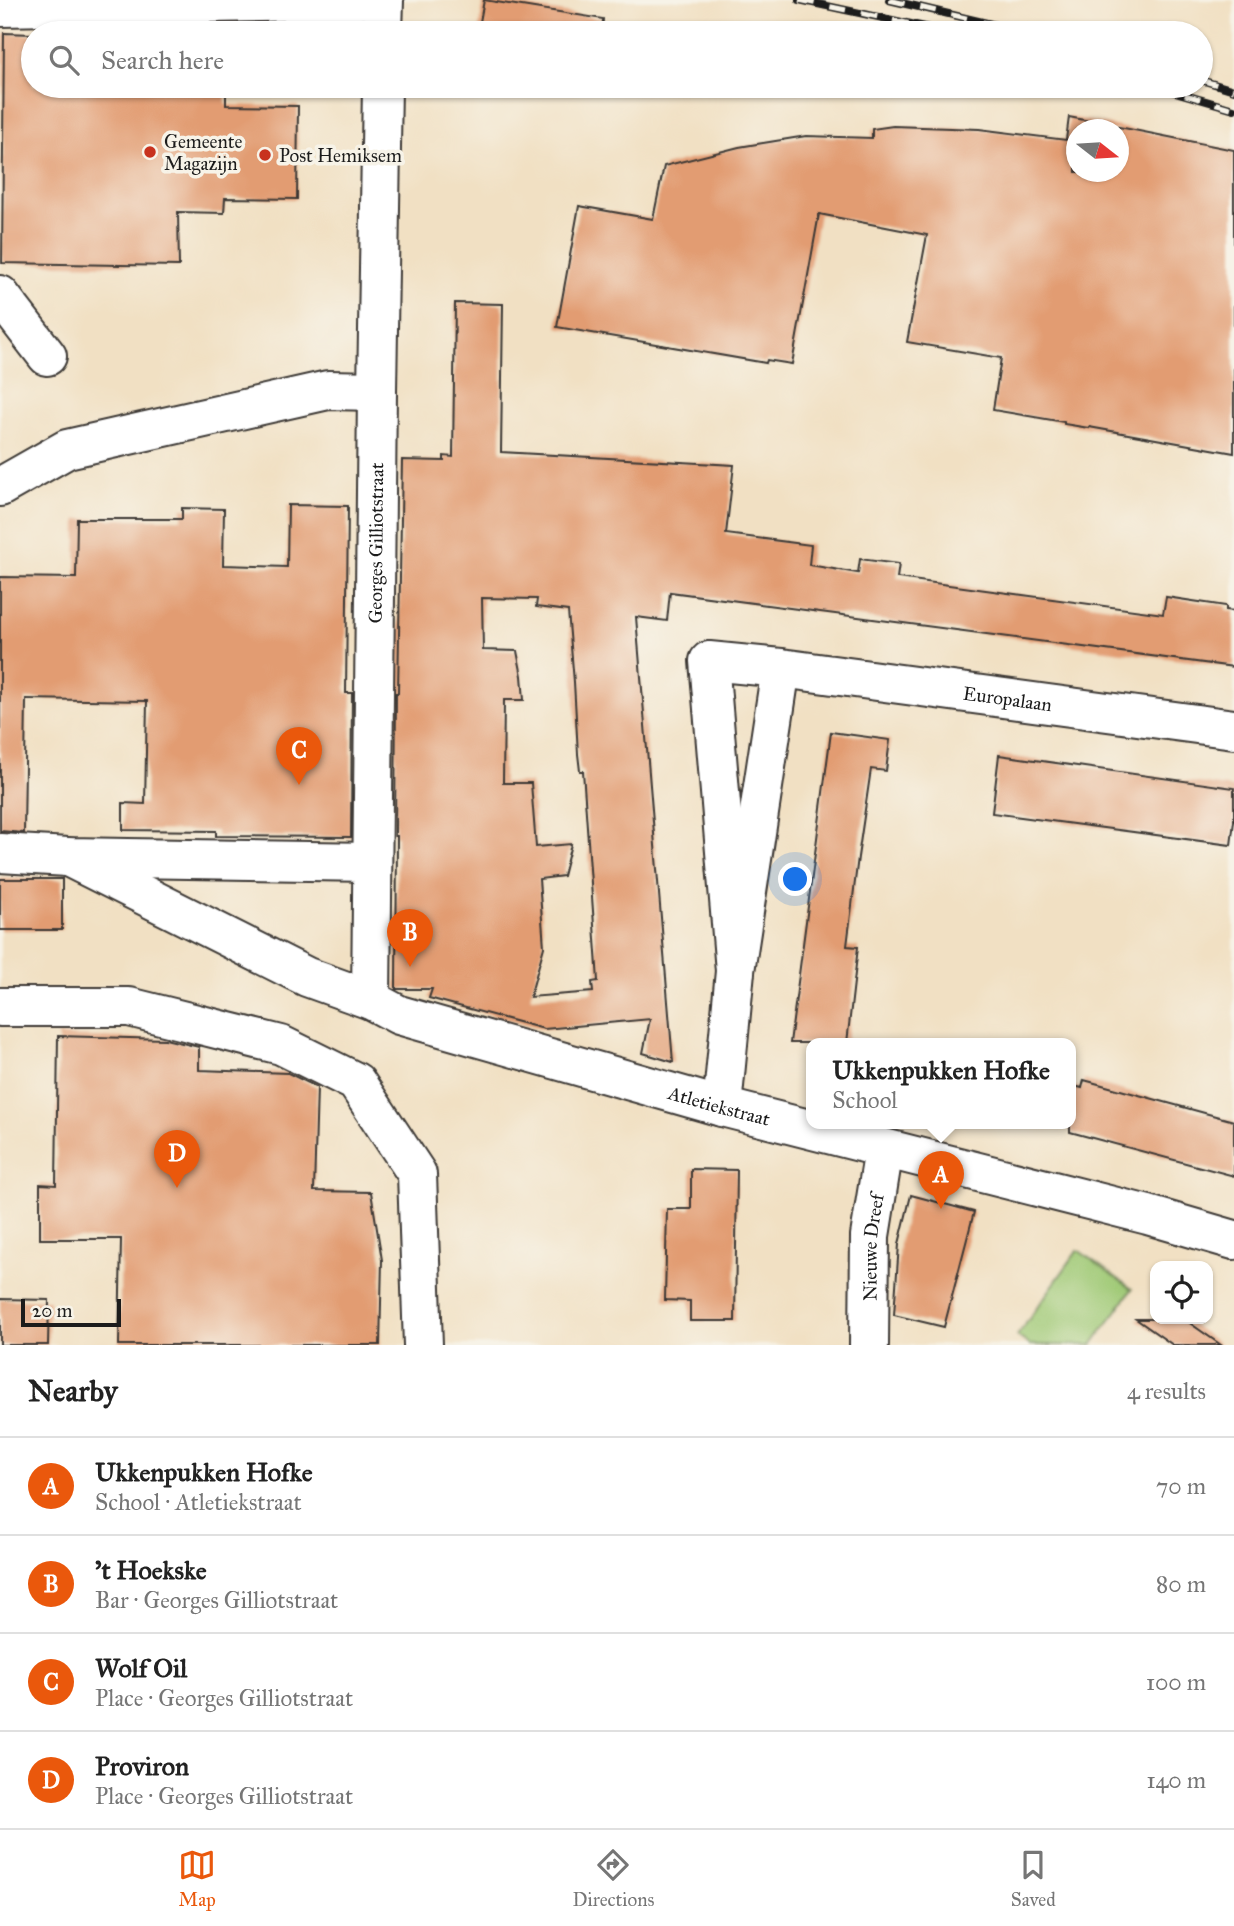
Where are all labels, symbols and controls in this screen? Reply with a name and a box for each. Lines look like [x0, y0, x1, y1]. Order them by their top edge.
search box [21, 21, 1213, 98]
icon: search [45, 41, 83, 79]
text: Search here [101, 44, 224, 76]
north arrow [1066, 119, 1129, 182]
place label: Gemeente Magazijn [164, 130, 242, 176]
marker: Gemeente Magazijn [142, 144, 158, 160]
place label: Post Hemiksem [279, 144, 402, 167]
marker: Post Hemiksem [257, 147, 273, 163]
street label: Georges Gilliotstraat [363, 462, 388, 624]
street label: Europalaan [962, 681, 1053, 716]
pin: C [276, 727, 322, 785]
your location [778, 862, 812, 896]
pin: B [387, 909, 433, 967]
popup [806, 1038, 1076, 1129]
text: Ukkenpukken Hofke [832, 1054, 1050, 1086]
street label: Atletiekstraat [665, 1081, 773, 1130]
text: School [832, 1086, 898, 1114]
pin: D [154, 1130, 200, 1188]
pin: A [918, 1151, 964, 1209]
street label: Nieuwe Dreef [858, 1189, 889, 1301]
map controls [1150, 1261, 1213, 1324]
button: locate [1150, 1261, 1213, 1324]
scale bar [21, 1296, 121, 1328]
text: 20 m [32, 1299, 73, 1322]
text: Nearby [28, 1373, 118, 1409]
text: 4 results [1127, 1377, 1206, 1405]
text: Ukkenpukken Hofke [95, 1456, 312, 1488]
text: A [43, 1472, 59, 1500]
text: 70 m [1156, 1472, 1206, 1500]
text: School · Atletiekstraat [95, 1488, 302, 1516]
text: 't Hoekske [95, 1554, 207, 1586]
text: B [43, 1570, 59, 1598]
text: 80 m [1156, 1570, 1206, 1598]
text: Bar · Georges Gilliotstraat [95, 1586, 338, 1614]
text: Wolf Oil [95, 1652, 187, 1684]
text: C [43, 1668, 59, 1696]
text: 100 m [1146, 1668, 1206, 1696]
text: Place · Georges Gilliotstraat [95, 1684, 353, 1712]
text: Proviron [95, 1750, 189, 1782]
text: D [42, 1766, 60, 1794]
text: 140 m [1146, 1766, 1206, 1794]
text: Place · Georges Gilliotstraat [95, 1782, 353, 1810]
tab: Map [178, 1846, 216, 1911]
tab: Directions [572, 1846, 654, 1911]
tab: Saved [1011, 1846, 1056, 1911]

